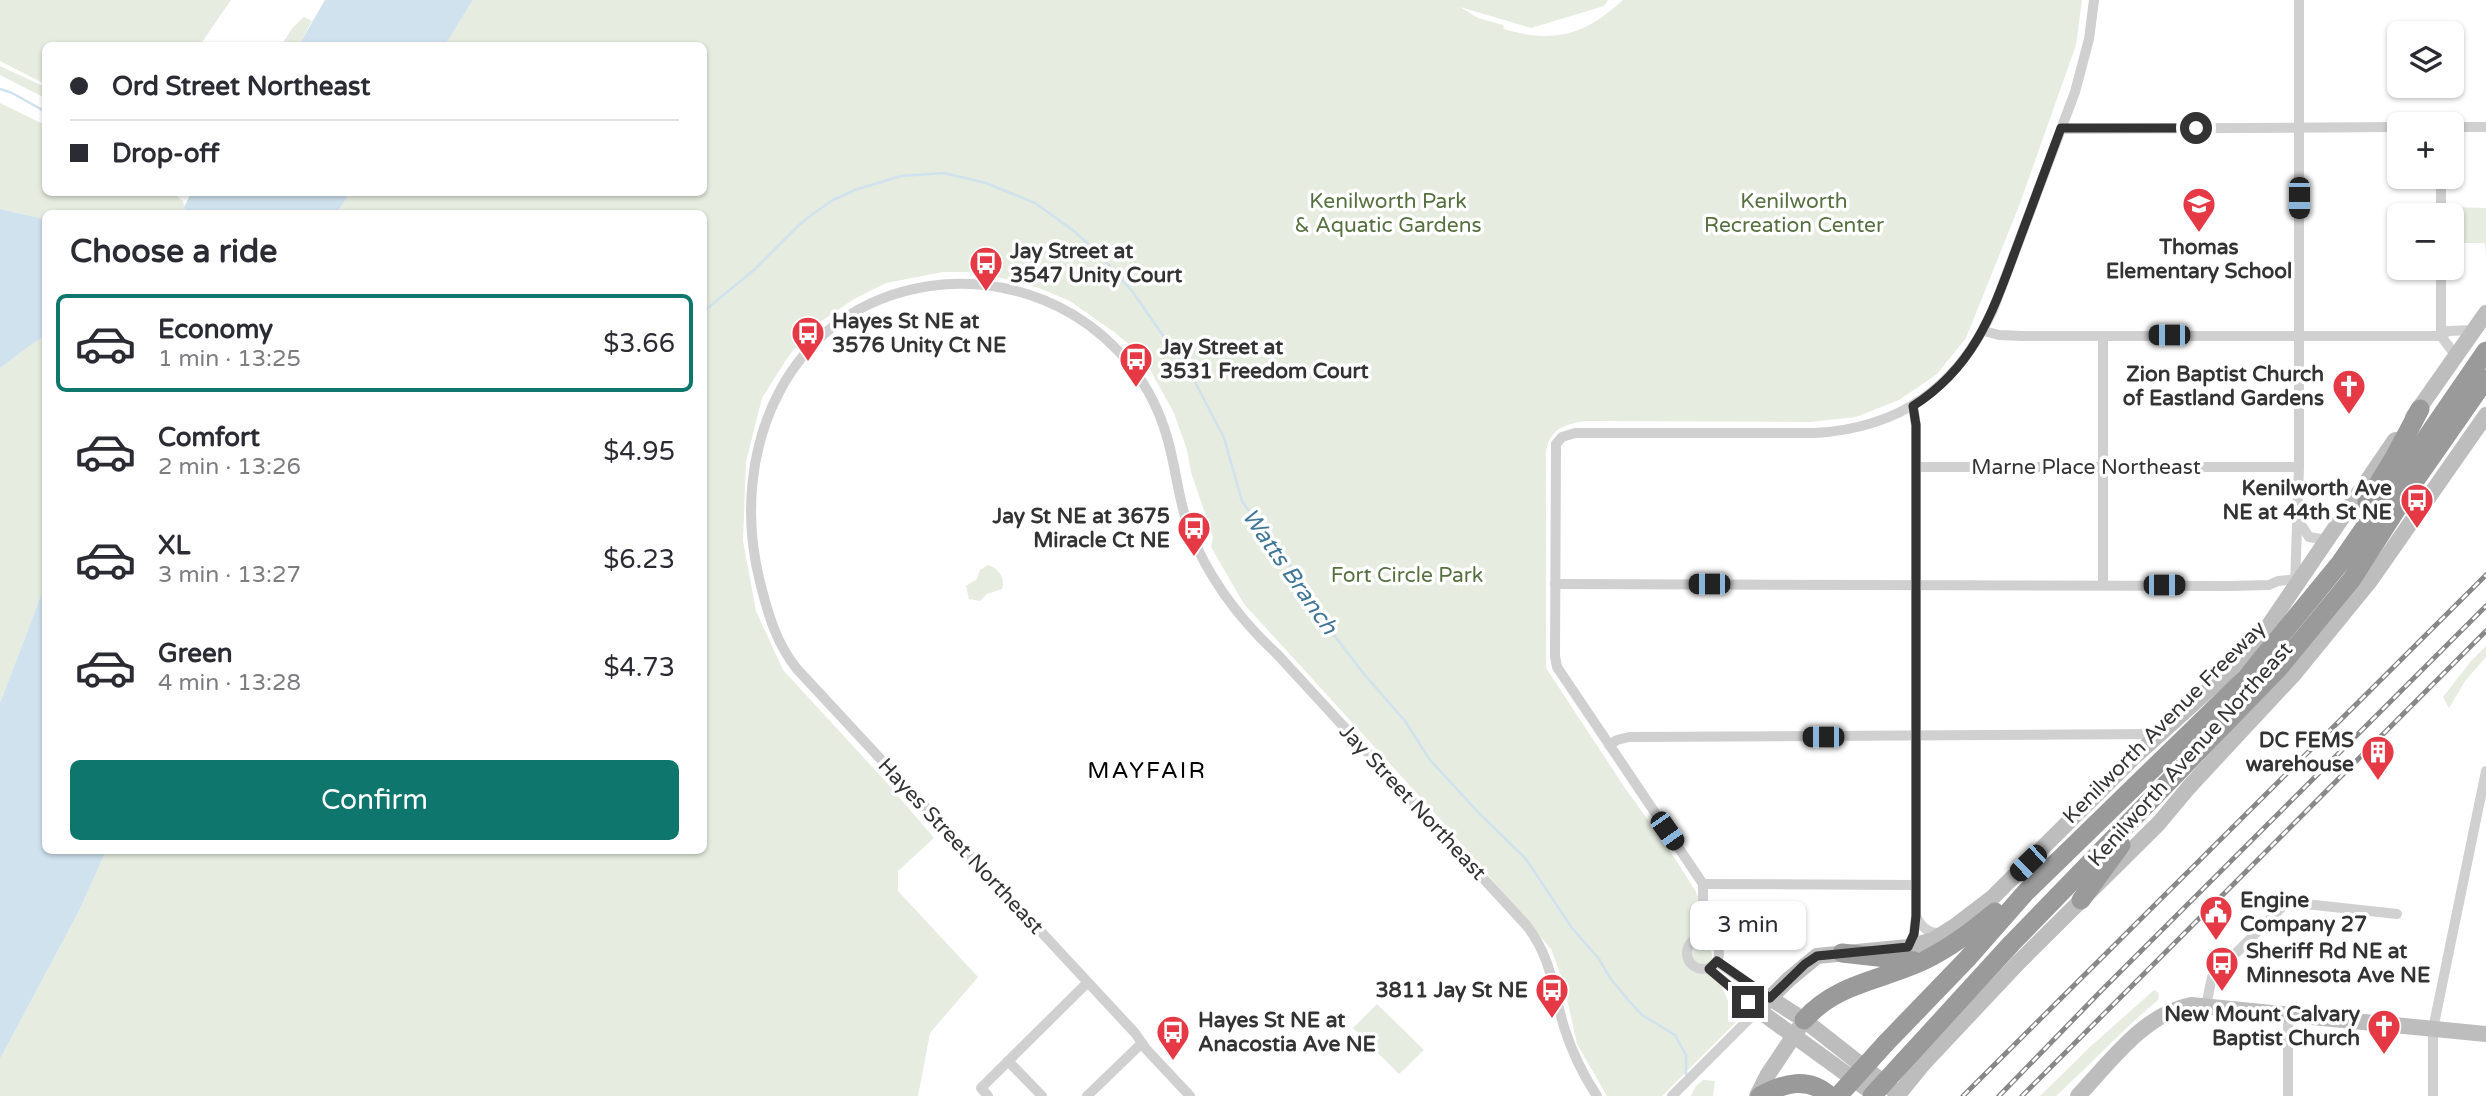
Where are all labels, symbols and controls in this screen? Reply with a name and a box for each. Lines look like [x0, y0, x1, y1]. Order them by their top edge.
map controls [2387, 21, 2464, 280]
button: layers [2387, 21, 2464, 98]
text: Ord Street Northeast [112, 71, 370, 102]
route start [2180, 112, 2212, 144]
button: + [2387, 112, 2464, 189]
text: Drop-off [112, 138, 219, 169]
car [2289, 177, 2310, 219]
school or university icon: Thomas Elementary School [2180, 185, 2218, 234]
park label: Kenilworth Park & Aquatic Gardens [1294, 189, 1482, 238]
park label: Kenilworth Recreation Center [1704, 189, 1884, 238]
button: − [2387, 203, 2464, 280]
text: Choose a ride [70, 233, 277, 271]
place label: Thomas Elementary School [2106, 235, 2292, 284]
place label: Jay Street at 3547 Unity Court [1009, 239, 1182, 288]
bus stop icon: Jay Street at 3547 Unity Court [967, 244, 1005, 293]
place label: Hayes St NE at 3576 Unity Ct NE [832, 309, 1006, 358]
icon: car [74, 312, 137, 375]
text: Economy [158, 314, 273, 345]
bus stop icon: Hayes St NE at 3576 Unity Ct NE [789, 314, 827, 363]
car [2149, 325, 2191, 346]
text: $3.66 [603, 328, 675, 359]
place label: Jay Street at 3531 Freedom Court [1159, 335, 1369, 384]
bus stop icon: Jay Street at 3531 Freedom Court [1117, 340, 1155, 389]
text: 1 min · 13:25 [158, 345, 301, 373]
place label: Zion Baptist Church of Eastland Gardens [2123, 362, 2324, 411]
church icon: Zion Baptist Church of Eastland Gardens [2330, 367, 2368, 416]
icon: car [74, 420, 137, 483]
text: Comfort [158, 422, 260, 453]
text: $4.95 [603, 436, 675, 467]
text: 2 min · 13:26 [158, 453, 301, 481]
street label: Marne Place Northeast [1971, 455, 2201, 480]
place label: Kenilworth Ave NE at 44th St NE [2222, 476, 2392, 525]
bus stop icon: Kenilworth Ave NE at 44th St NE [2398, 481, 2436, 530]
water label: Watts Branch [1235, 503, 1343, 641]
place label: Jay St NE at 3675 Miracle Ct NE [991, 504, 1170, 553]
bus stop icon: Jay St NE at 3675 Miracle Ct NE [1175, 509, 1213, 558]
icon: car [74, 528, 137, 591]
text: XL [158, 530, 190, 561]
text: $6.23 [603, 544, 675, 575]
text: 3 min · 13:27 [158, 561, 301, 589]
park label: Fort Circle Park [1331, 563, 1483, 588]
car [1689, 574, 1731, 595]
car [2144, 575, 2186, 596]
street label: Kenilworth Avenue Freeway [2058, 616, 2271, 829]
icon: car [74, 636, 137, 699]
street label: Kenilworth Avenue Northeast [2083, 637, 2298, 872]
text: Green [158, 638, 233, 669]
text: $4.73 [603, 652, 675, 683]
text: 4 min · 13:28 [158, 669, 301, 697]
street label: Jay Street Northeast [1334, 719, 1491, 885]
car [1803, 727, 1845, 748]
place label: DC FEMS warehouse [2246, 728, 2354, 777]
building icon: DC FEMS warehouse [2359, 733, 2397, 782]
street label: Hayes Street Northeast [873, 753, 1049, 939]
district label: MAYFAIR [1087, 757, 1207, 785]
button: Confirm [70, 760, 679, 840]
car [1647, 808, 1688, 854]
car [2006, 841, 2051, 885]
place label: Engine Company 27 [2240, 888, 2367, 937]
public building icon: Engine Company 27 [2197, 893, 2235, 942]
callout: 3 min [1690, 900, 1806, 950]
text: 3 min [1717, 911, 1779, 939]
place label: Sheriff Rd NE at Minnesota Ave NE [2246, 939, 2430, 988]
bus stop icon: Sheriff Rd NE at Minnesota Ave NE [2203, 944, 2241, 993]
bus stop icon: 3811 Jay St NE [1533, 971, 1571, 1020]
place label: 3811 Jay St NE [1375, 978, 1528, 1003]
route end [1732, 986, 1764, 1018]
place label: New Mount Calvary Baptist Church [2164, 1002, 2361, 1051]
church icon: New Mount Calvary Baptist Church [2365, 1007, 2403, 1056]
place label: Hayes St NE at Anacostia Ave NE [1198, 1008, 1376, 1057]
bus stop icon: Hayes St NE at Anacostia Ave NE [1154, 1013, 1192, 1062]

